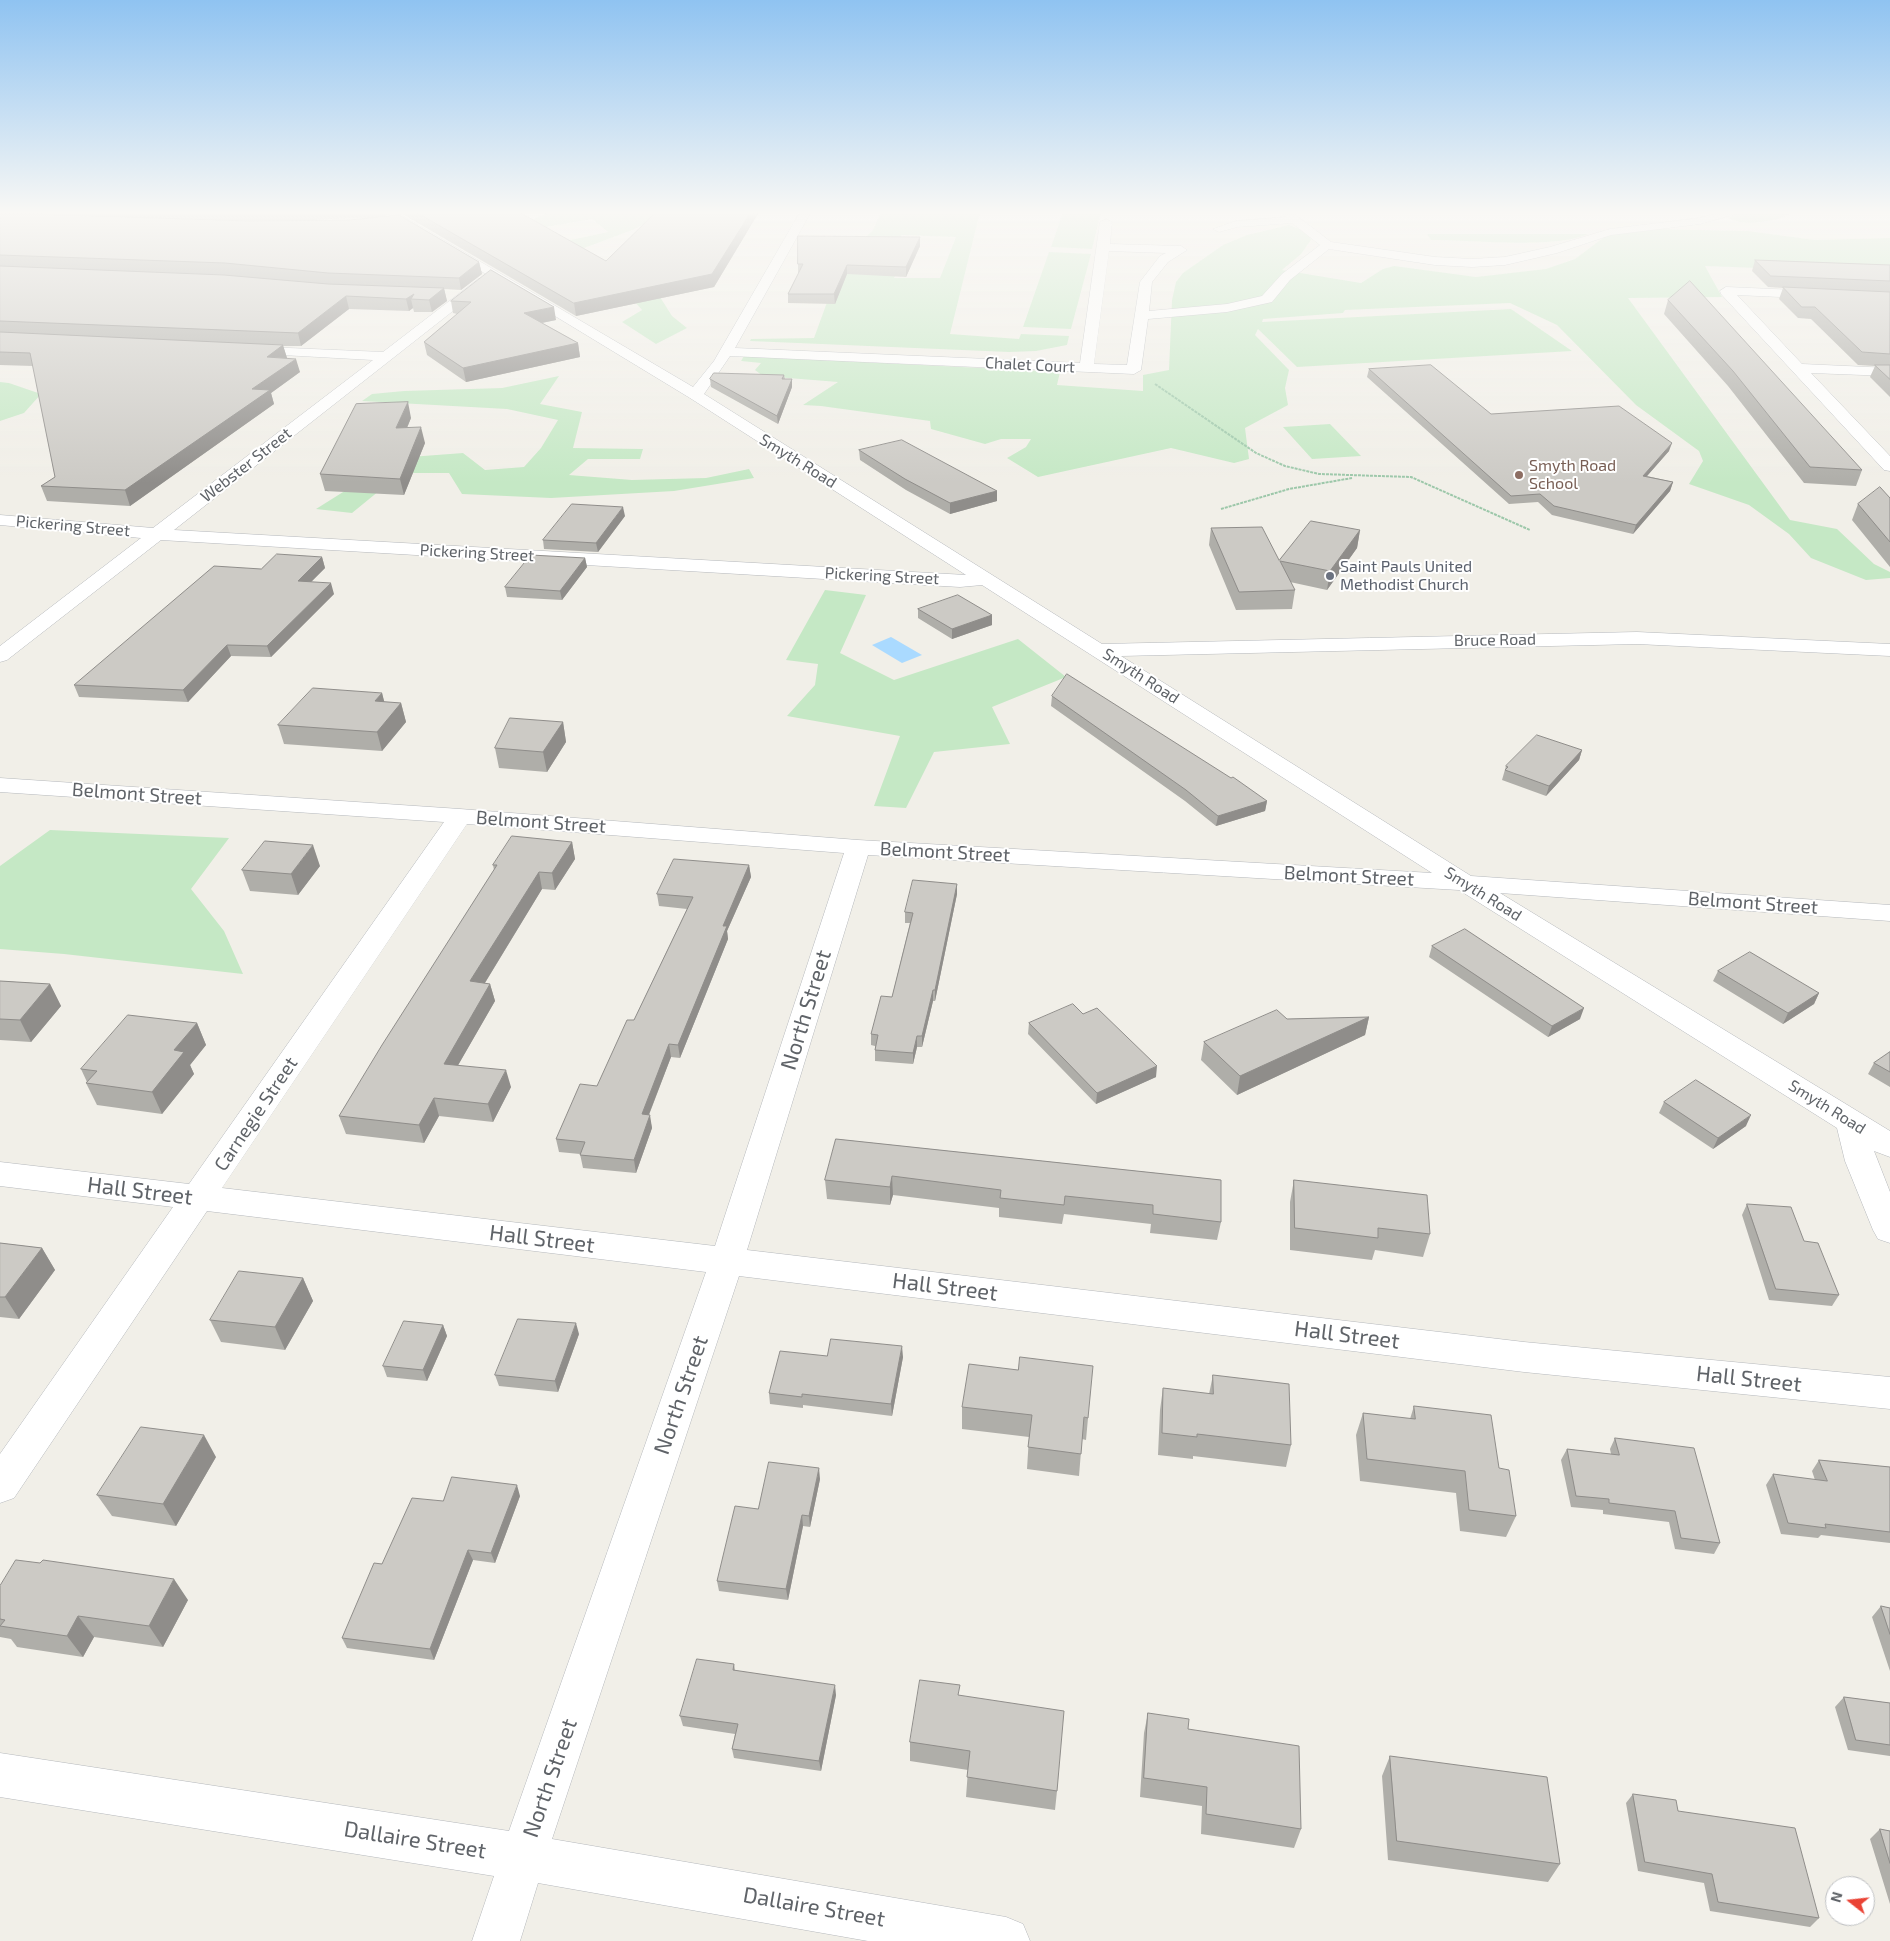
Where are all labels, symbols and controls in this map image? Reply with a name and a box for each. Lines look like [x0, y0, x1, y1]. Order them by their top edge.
street label: Chalet Court [985, 353, 1075, 377]
street label: Webster Street [197, 424, 295, 506]
street label: Smyth Road [756, 430, 840, 492]
place label: Smyth Road School [1529, 456, 1616, 494]
marker: Smyth Road School [1513, 469, 1525, 481]
street label: Pickering Street [15, 511, 131, 541]
street label: Pickering Street [419, 540, 535, 566]
place label: Saint Pauls United Methodist Church [1340, 557, 1472, 595]
street label: Pickering Street [824, 563, 940, 589]
marker: Saint Pauls United Methodist Church [1324, 570, 1336, 582]
street label: Bruce Road [1454, 630, 1536, 650]
street label: Smyth Road [1099, 644, 1183, 708]
street label: Belmont Street [71, 778, 203, 810]
street label: Belmont Street [475, 806, 607, 838]
street label: Belmont Street [879, 837, 1011, 867]
street label: Belmont Street [1283, 861, 1415, 891]
street label: Smyth Road [1441, 863, 1525, 925]
street label: Belmont Street [1687, 887, 1819, 919]
street label: North Street [775, 947, 837, 1073]
street label: Carnegie Street [209, 1053, 303, 1175]
street label: Smyth Road [1785, 1076, 1869, 1138]
street label: Hall Street [86, 1171, 194, 1211]
street label: Hall Street [488, 1219, 596, 1259]
street label: Hall Street [891, 1267, 999, 1307]
street label: Hall Street [1293, 1315, 1401, 1355]
street label: North Street [648, 1332, 714, 1458]
street label: Hall Street [1695, 1360, 1803, 1398]
street label: North Street [517, 1715, 583, 1841]
street label: Dallaire Street [342, 1816, 488, 1864]
north arrow [1825, 1876, 1875, 1926]
street label: Dallaire Street [741, 1882, 887, 1932]
text: N [1826, 1890, 1846, 1904]

